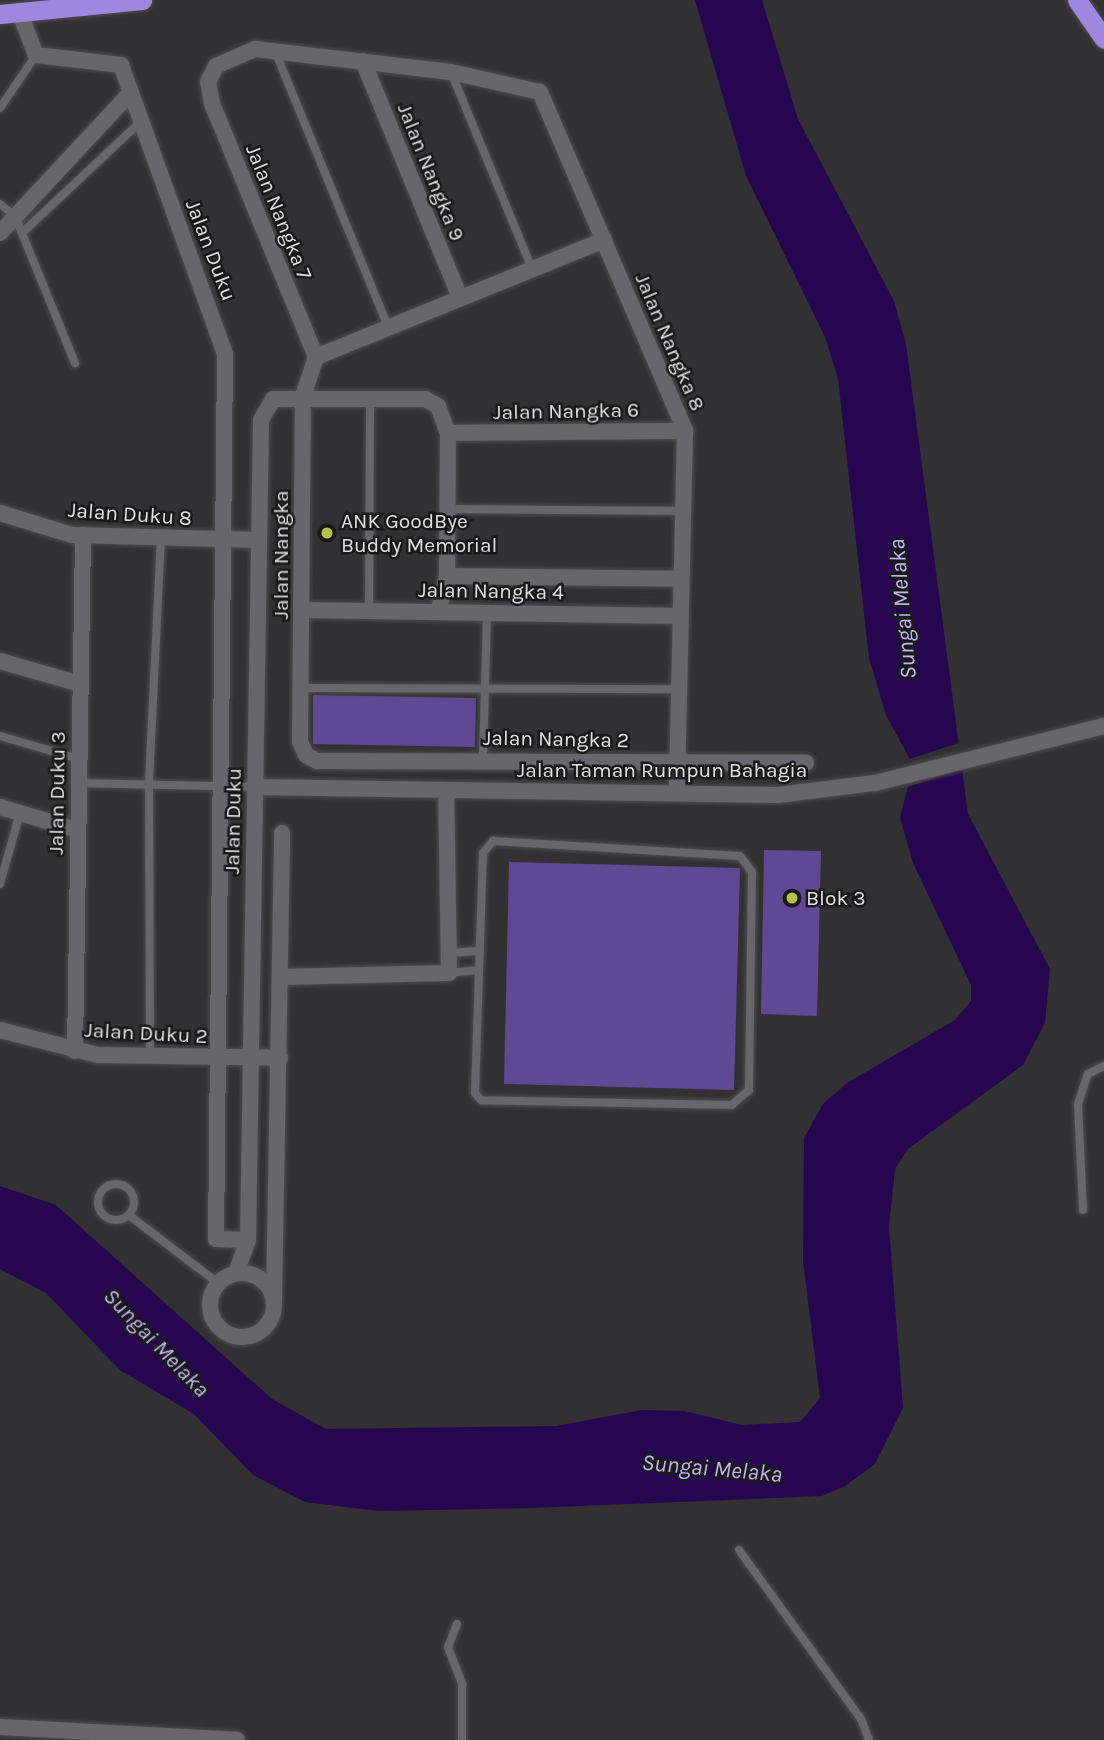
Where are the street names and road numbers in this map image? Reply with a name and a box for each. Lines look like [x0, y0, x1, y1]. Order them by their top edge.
street label: Jalan Nangka 9 [392, 100, 470, 244]
street label: Jalan Nangka 7 [240, 141, 318, 283]
street label: Jalan Duku [180, 196, 242, 304]
street label: Jalan Nangka 8 [630, 269, 710, 415]
street label: Jalan Nangka 6 [493, 397, 639, 425]
street label: Jalan Nangka [268, 491, 294, 619]
street label: Jalan Duku 8 [67, 497, 193, 531]
street label: Jalan Nangka 4 [418, 577, 564, 605]
street label: Jalan Nangka 2 [483, 725, 629, 753]
street label: Jalan Duku 3 [43, 731, 71, 855]
street label: Jalan Taman Rumpun Bahagia [517, 757, 807, 783]
street label: Jalan Duku [219, 768, 247, 874]
street label: Jalan Duku 2 [84, 1017, 208, 1049]

